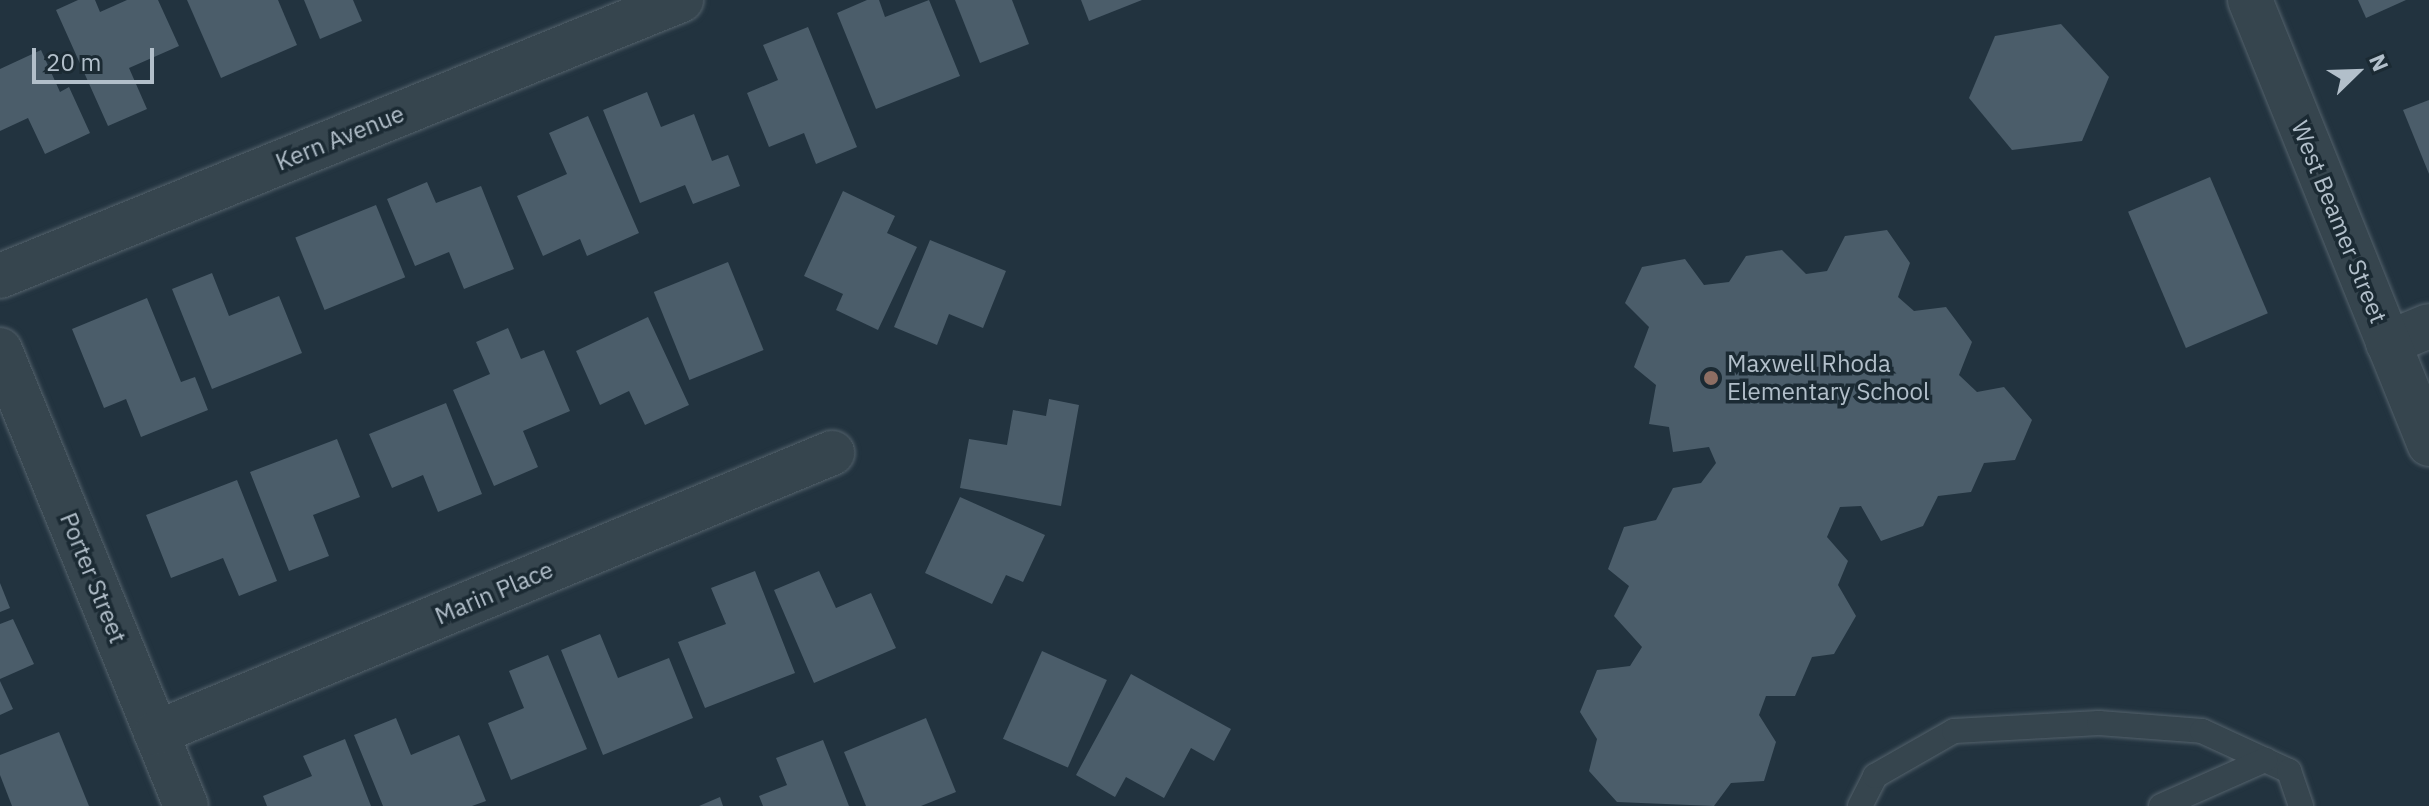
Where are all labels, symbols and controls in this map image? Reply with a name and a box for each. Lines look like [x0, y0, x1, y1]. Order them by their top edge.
scale bar [36, 32, 158, 82]
north arrow [2317, 32, 2397, 112]
text: 20 m [46, 46, 101, 78]
text: N [2363, 49, 2396, 75]
street label: Kern Avenue [272, 99, 408, 177]
street label: West Beamer Street [2285, 117, 2393, 327]
place label: Maxwell Rhoda Elementary School [1727, 350, 1929, 406]
marker: Maxwell Rhoda Elementary School [1702, 369, 1720, 387]
street label: Porter Street [54, 509, 132, 647]
street label: Marin Place [431, 555, 557, 631]

